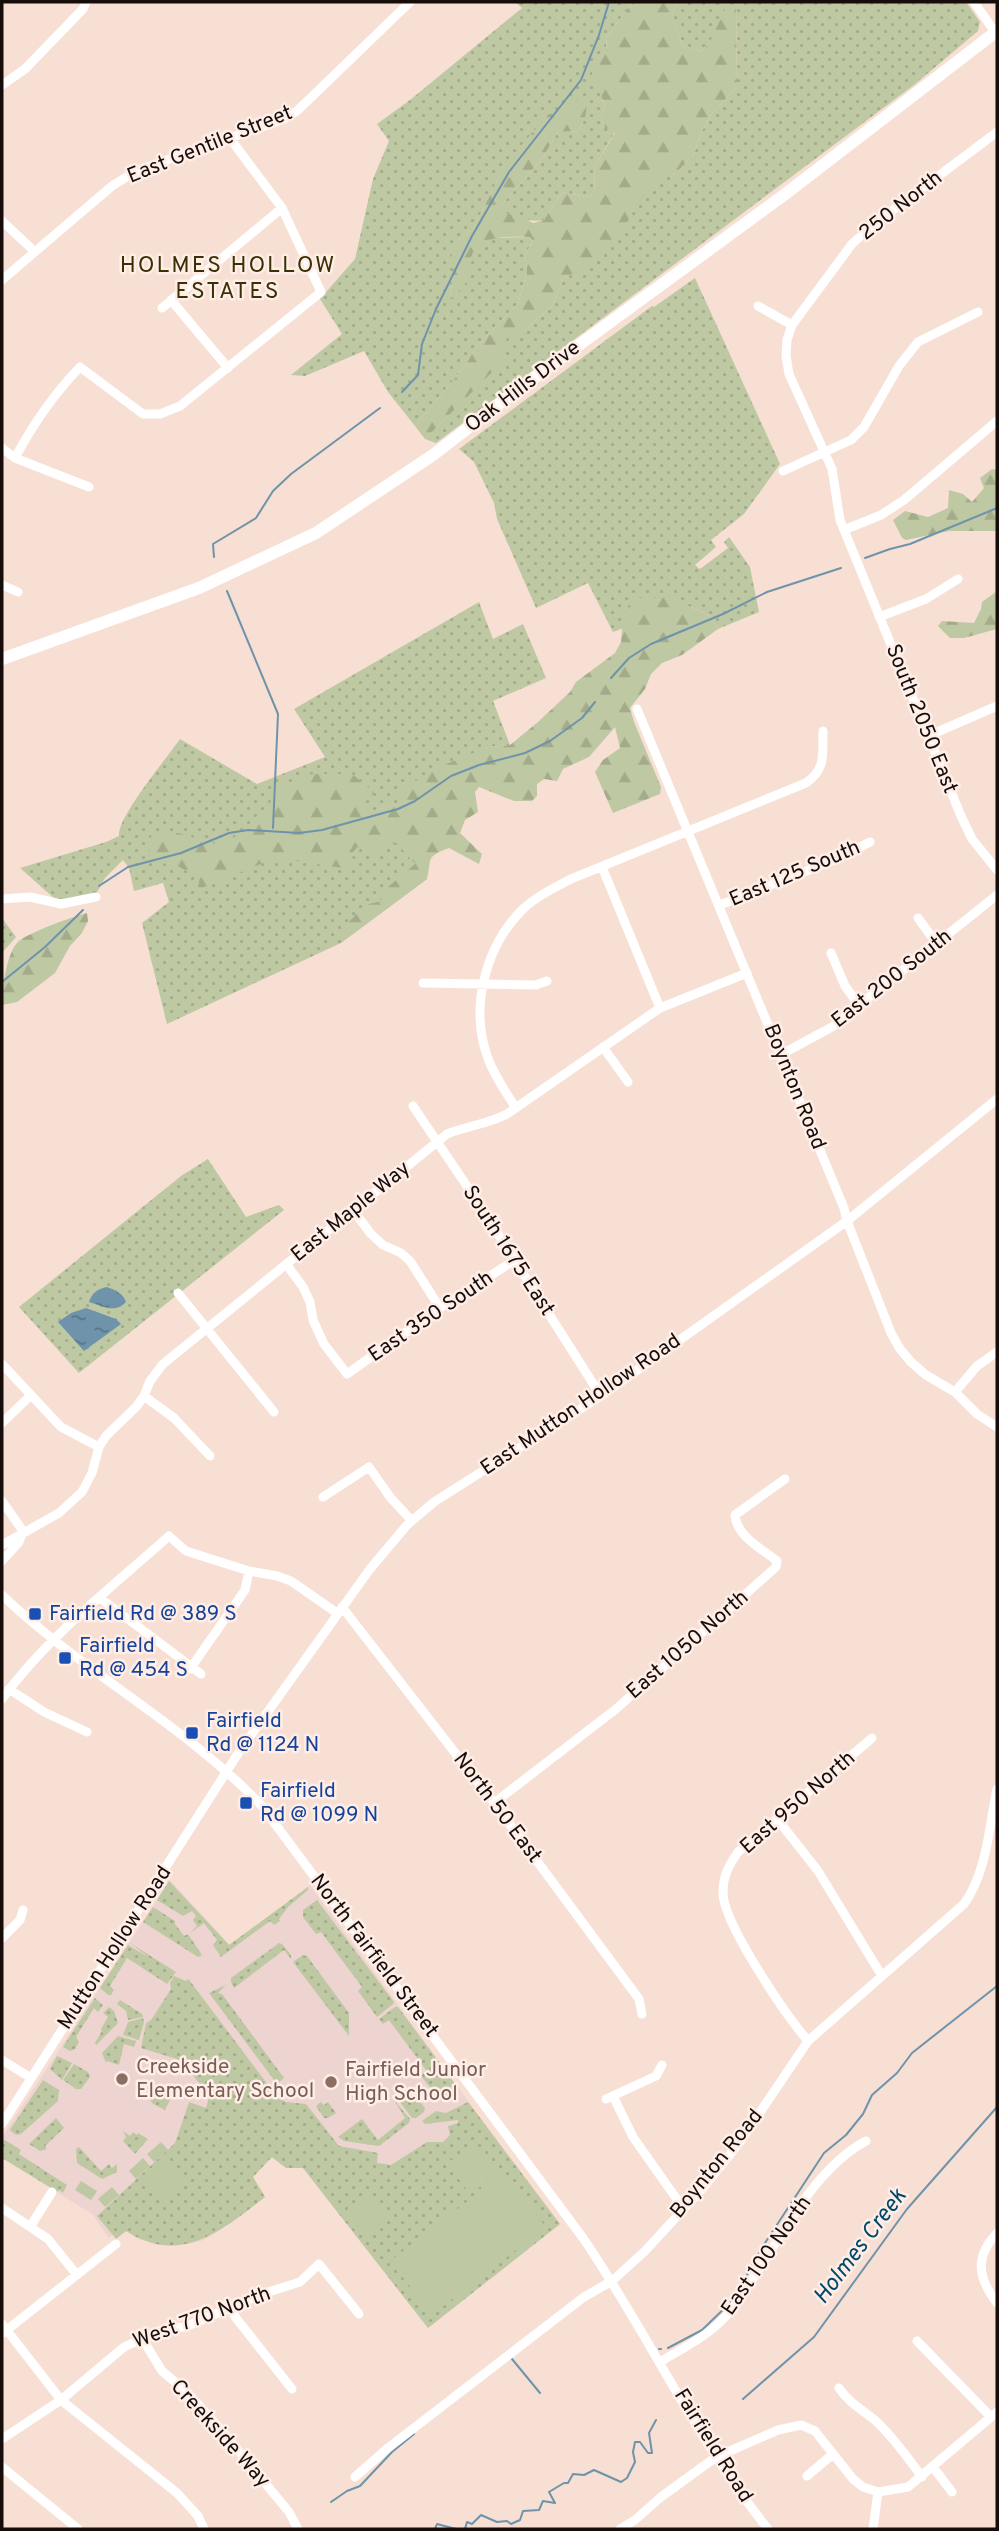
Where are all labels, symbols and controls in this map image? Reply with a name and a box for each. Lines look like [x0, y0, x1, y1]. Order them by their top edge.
street label: East Gentile Street [123, 100, 297, 190]
street label: 250 North [854, 165, 948, 247]
district label: HOLMES HOLLOW ESTATES [120, 252, 336, 307]
street label: Oak Hills Drive [460, 335, 586, 439]
street label: South 2050 East [879, 640, 963, 798]
street label: East 125 South [725, 834, 865, 914]
street label: East 200 South [826, 924, 958, 1034]
street label: Boynton Road [757, 1020, 831, 1154]
street label: East Maple Way [286, 1156, 416, 1268]
street label: South 1675 East [456, 1181, 560, 1321]
street label: East 350 South [363, 1265, 499, 1369]
street label: East Mutton Hollow Road [476, 1328, 686, 1482]
street label: East 1050 North [621, 1585, 755, 1705]
place label: Fairfield Rd @ 389 S [49, 1601, 237, 1628]
marker: Fairfield Rd @ 389 S [27, 1606, 43, 1622]
place label: Fairfield Rd @ 454 S [79, 1633, 188, 1684]
marker: Fairfield Rd @ 454 S [57, 1650, 73, 1666]
place label: Fairfield Rd @ 1124 N [206, 1708, 319, 1759]
marker: Fairfield Rd @ 1124 N [184, 1725, 200, 1741]
street label: East 950 North [735, 1745, 861, 1861]
street label: North 50 East [447, 1747, 547, 1869]
place label: Fairfield Rd @ 1099 N [260, 1778, 378, 1829]
marker: Fairfield Rd @ 1099 N [238, 1795, 254, 1811]
street label: Mutton Hollow Road [52, 1861, 178, 2035]
street label: North Fairfield Street [304, 1869, 444, 2043]
place label: Creekside Elementary School [136, 2054, 314, 2105]
place label: Fairfield Junior High School [345, 2057, 486, 2108]
marker: Creekside Elementary School [114, 2071, 130, 2087]
marker: Fairfield Junior High School [323, 2074, 339, 2090]
street label: Boynton Road [665, 2104, 769, 2224]
water label: Holmes Creek [808, 2183, 914, 2311]
street label: East 100 North [716, 2191, 818, 2321]
street label: West 770 North [129, 2281, 275, 2355]
street label: Creekside Way [164, 2374, 276, 2494]
street label: Fairfield Road [667, 2384, 759, 2508]

